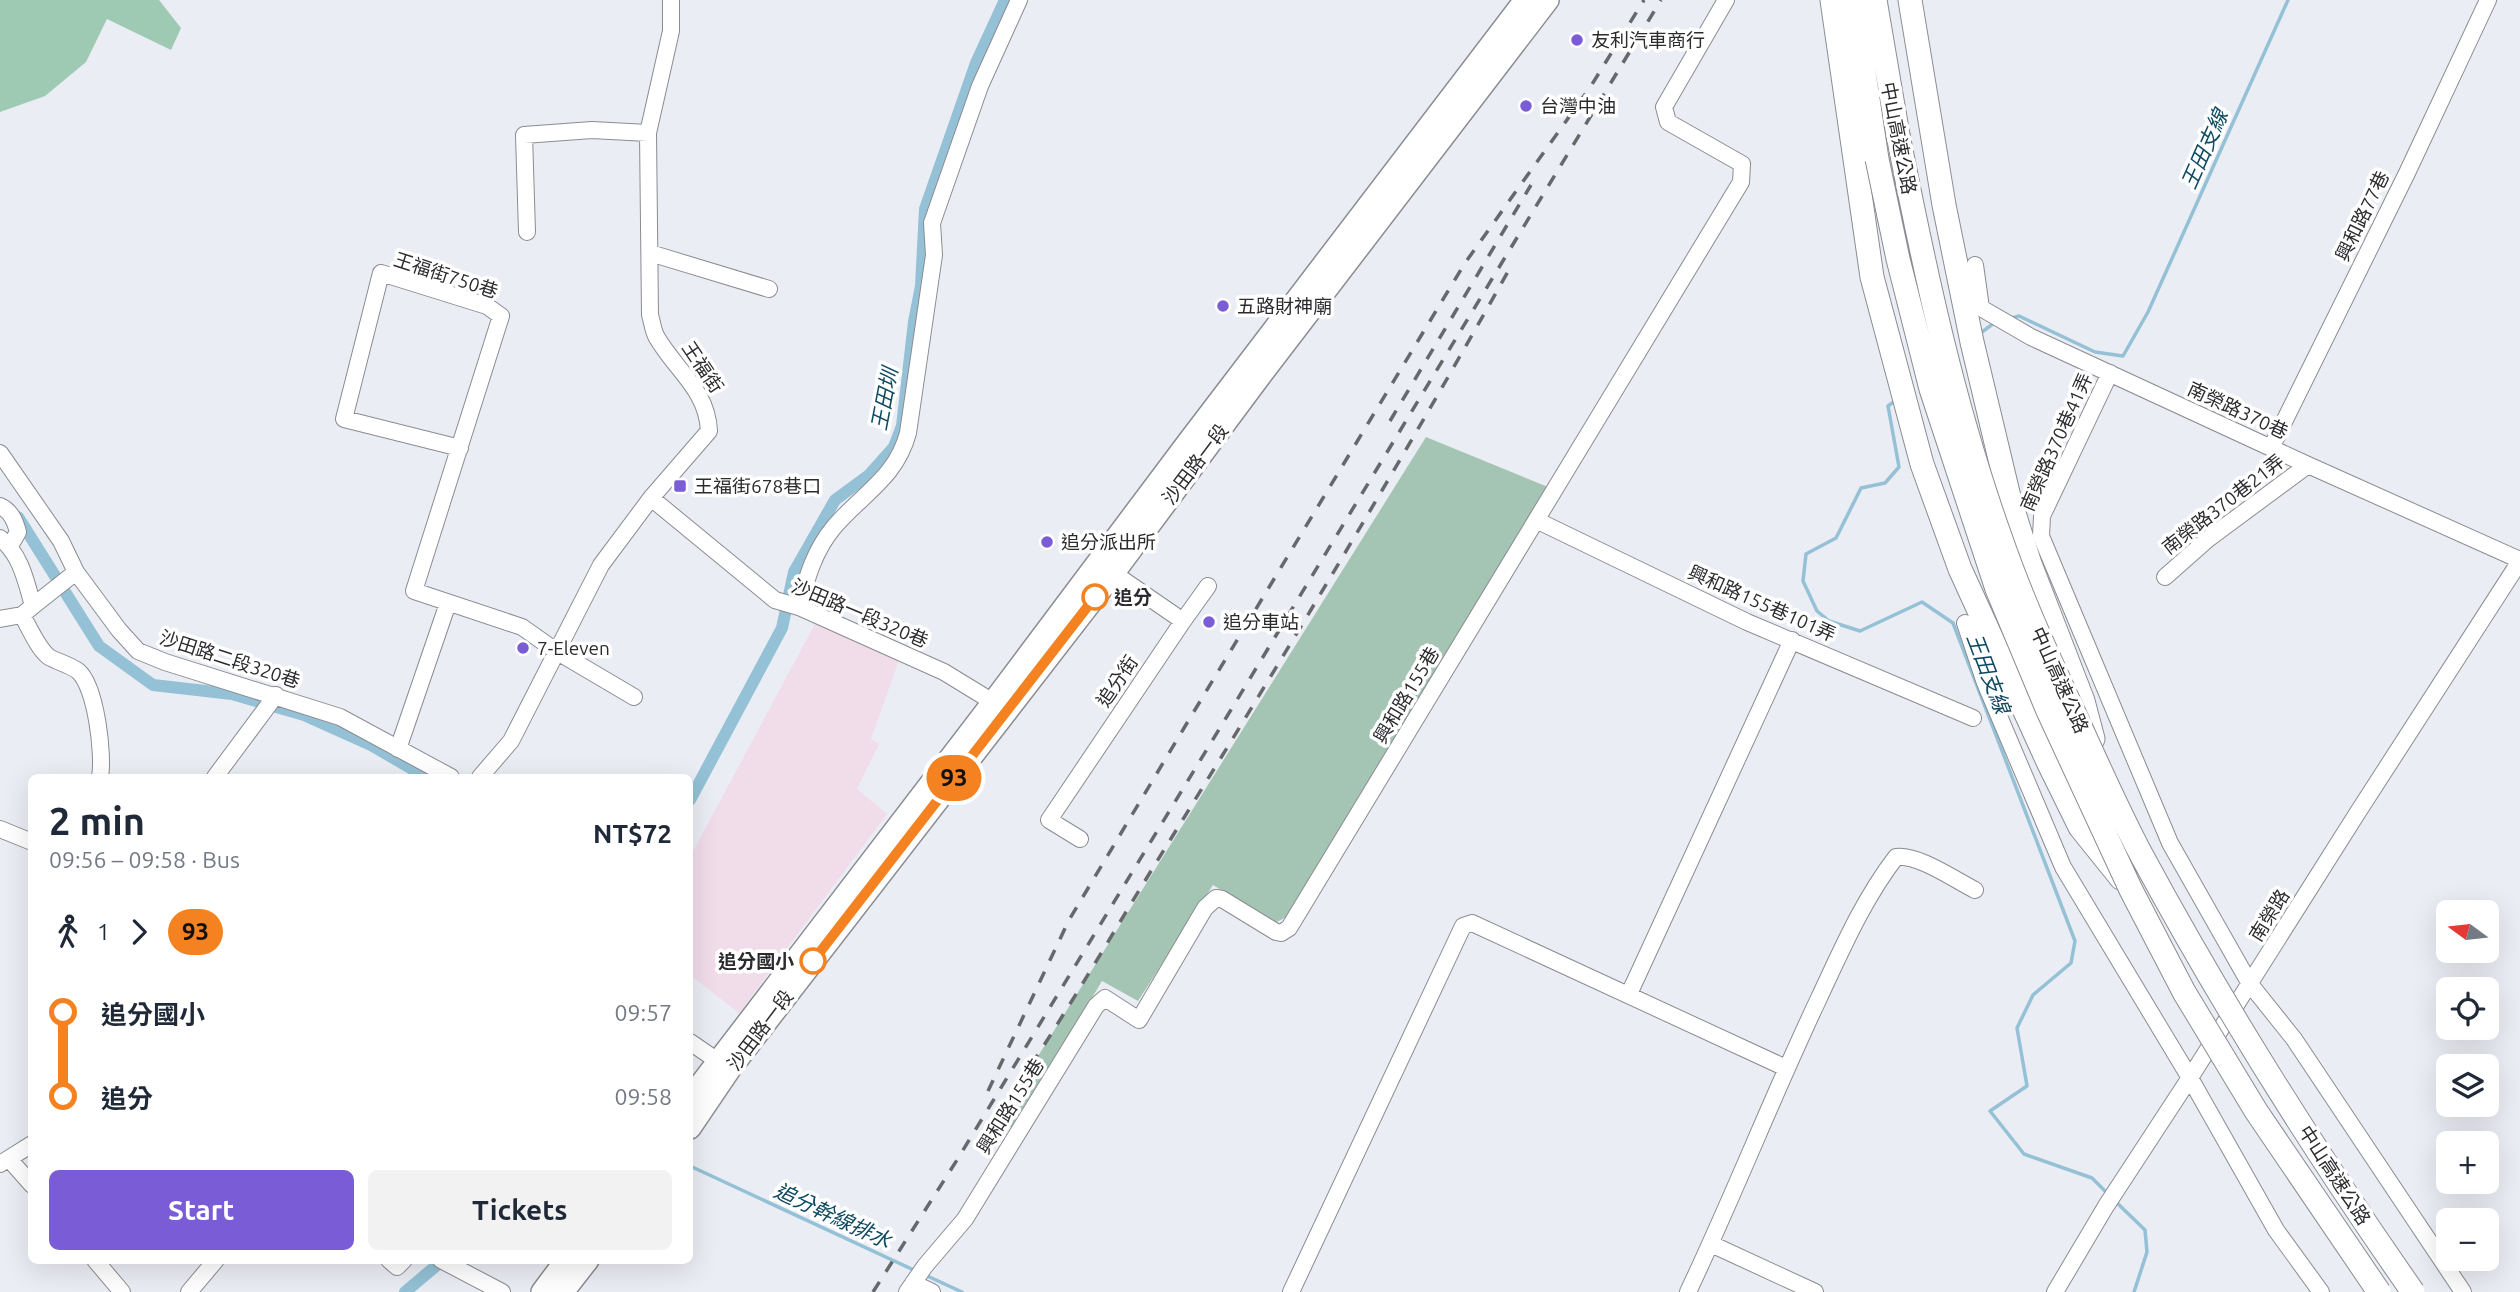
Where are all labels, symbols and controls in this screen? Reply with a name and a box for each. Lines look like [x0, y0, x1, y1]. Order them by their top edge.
place label: 友利汽車商行 [1591, 29, 1705, 51]
marker: 友利汽車商行 [1569, 32, 1585, 48]
street label: 中山高速公路 [1877, 80, 1921, 196]
place label: 台灣中油 [1540, 95, 1616, 117]
marker: 台灣中油 [1518, 98, 1534, 114]
water label: 王田支線 [2176, 104, 2233, 192]
street label: 興和路77巷 [2331, 167, 2393, 265]
street label: 王福街750巷 [391, 248, 501, 302]
place label: 五路財神廟 [1237, 295, 1332, 317]
marker: 五路財神廟 [1215, 298, 1231, 314]
street label: 王福街 [678, 337, 728, 397]
water label: 王田圳 [866, 363, 902, 432]
street label: 南榮路370巷41弄 [2016, 370, 2096, 514]
street label: 南榮路370巷 [2184, 377, 2292, 443]
street label: 沙田路一段 [1158, 419, 1232, 509]
street label: 南榮路370巷21弄 [2158, 450, 2288, 558]
place label: 王福街678巷口 [694, 475, 821, 497]
marker: 王福街678巷口 [672, 478, 688, 494]
place label: 追分派出所 [1061, 531, 1156, 553]
marker: 追分派出所 [1039, 534, 1055, 550]
street label: 興和路155巷101弄 [1685, 561, 1839, 645]
street label: 沙田路一段320巷 [788, 574, 932, 652]
marker: 追分 [1082, 584, 1108, 610]
place label: 追分 [1114, 586, 1152, 608]
place label: 追分車站 [1223, 611, 1299, 633]
marker: 追分車站 [1201, 614, 1217, 630]
street label: 中山高速公路 [2027, 623, 2093, 737]
street label: 沙田路二段320巷 [157, 626, 303, 692]
water label: 王田支線 [1963, 629, 2016, 718]
place label: 7-Eleven [537, 637, 610, 659]
marker: 7-Eleven [515, 640, 531, 656]
street label: 興和路155巷 [1369, 643, 1443, 747]
street label: 追分街 [1092, 651, 1142, 711]
line badge: 93 [922, 755, 986, 801]
text: 93 [940, 764, 968, 791]
text: 2 min [49, 800, 145, 842]
text: NT$72 [593, 819, 672, 848]
text: 09:56 – 09:58 · Bus [49, 847, 240, 872]
street label: 南榮路 [2245, 885, 2293, 945]
north arrow [2436, 900, 2499, 962]
map controls [2436, 900, 2499, 1271]
icon: walk [49, 913, 87, 951]
icon: forward [120, 913, 158, 951]
text: 93 [182, 918, 209, 945]
text: 1 [97, 919, 110, 944]
marker: 追分國小 [800, 948, 826, 974]
place label: 追分國小 [718, 950, 794, 972]
button: locate [2436, 977, 2499, 1040]
street label: 沙田路一段 [723, 985, 797, 1075]
text: 追分國小 [101, 1000, 205, 1029]
text: 09:57 [614, 1000, 672, 1025]
street label: 興和路155巷 [972, 1054, 1048, 1158]
button: layers [2436, 1054, 2499, 1117]
text: 追分 [101, 1084, 153, 1113]
text: 09:58 [614, 1084, 672, 1109]
street label: 中山高速公路 [2295, 1121, 2375, 1229]
button: + [2436, 1131, 2499, 1194]
button: Start [49, 1170, 354, 1250]
button: Tickets [368, 1170, 672, 1250]
water label: 追分幹線排水 [771, 1177, 896, 1253]
button: − [2436, 1208, 2499, 1271]

